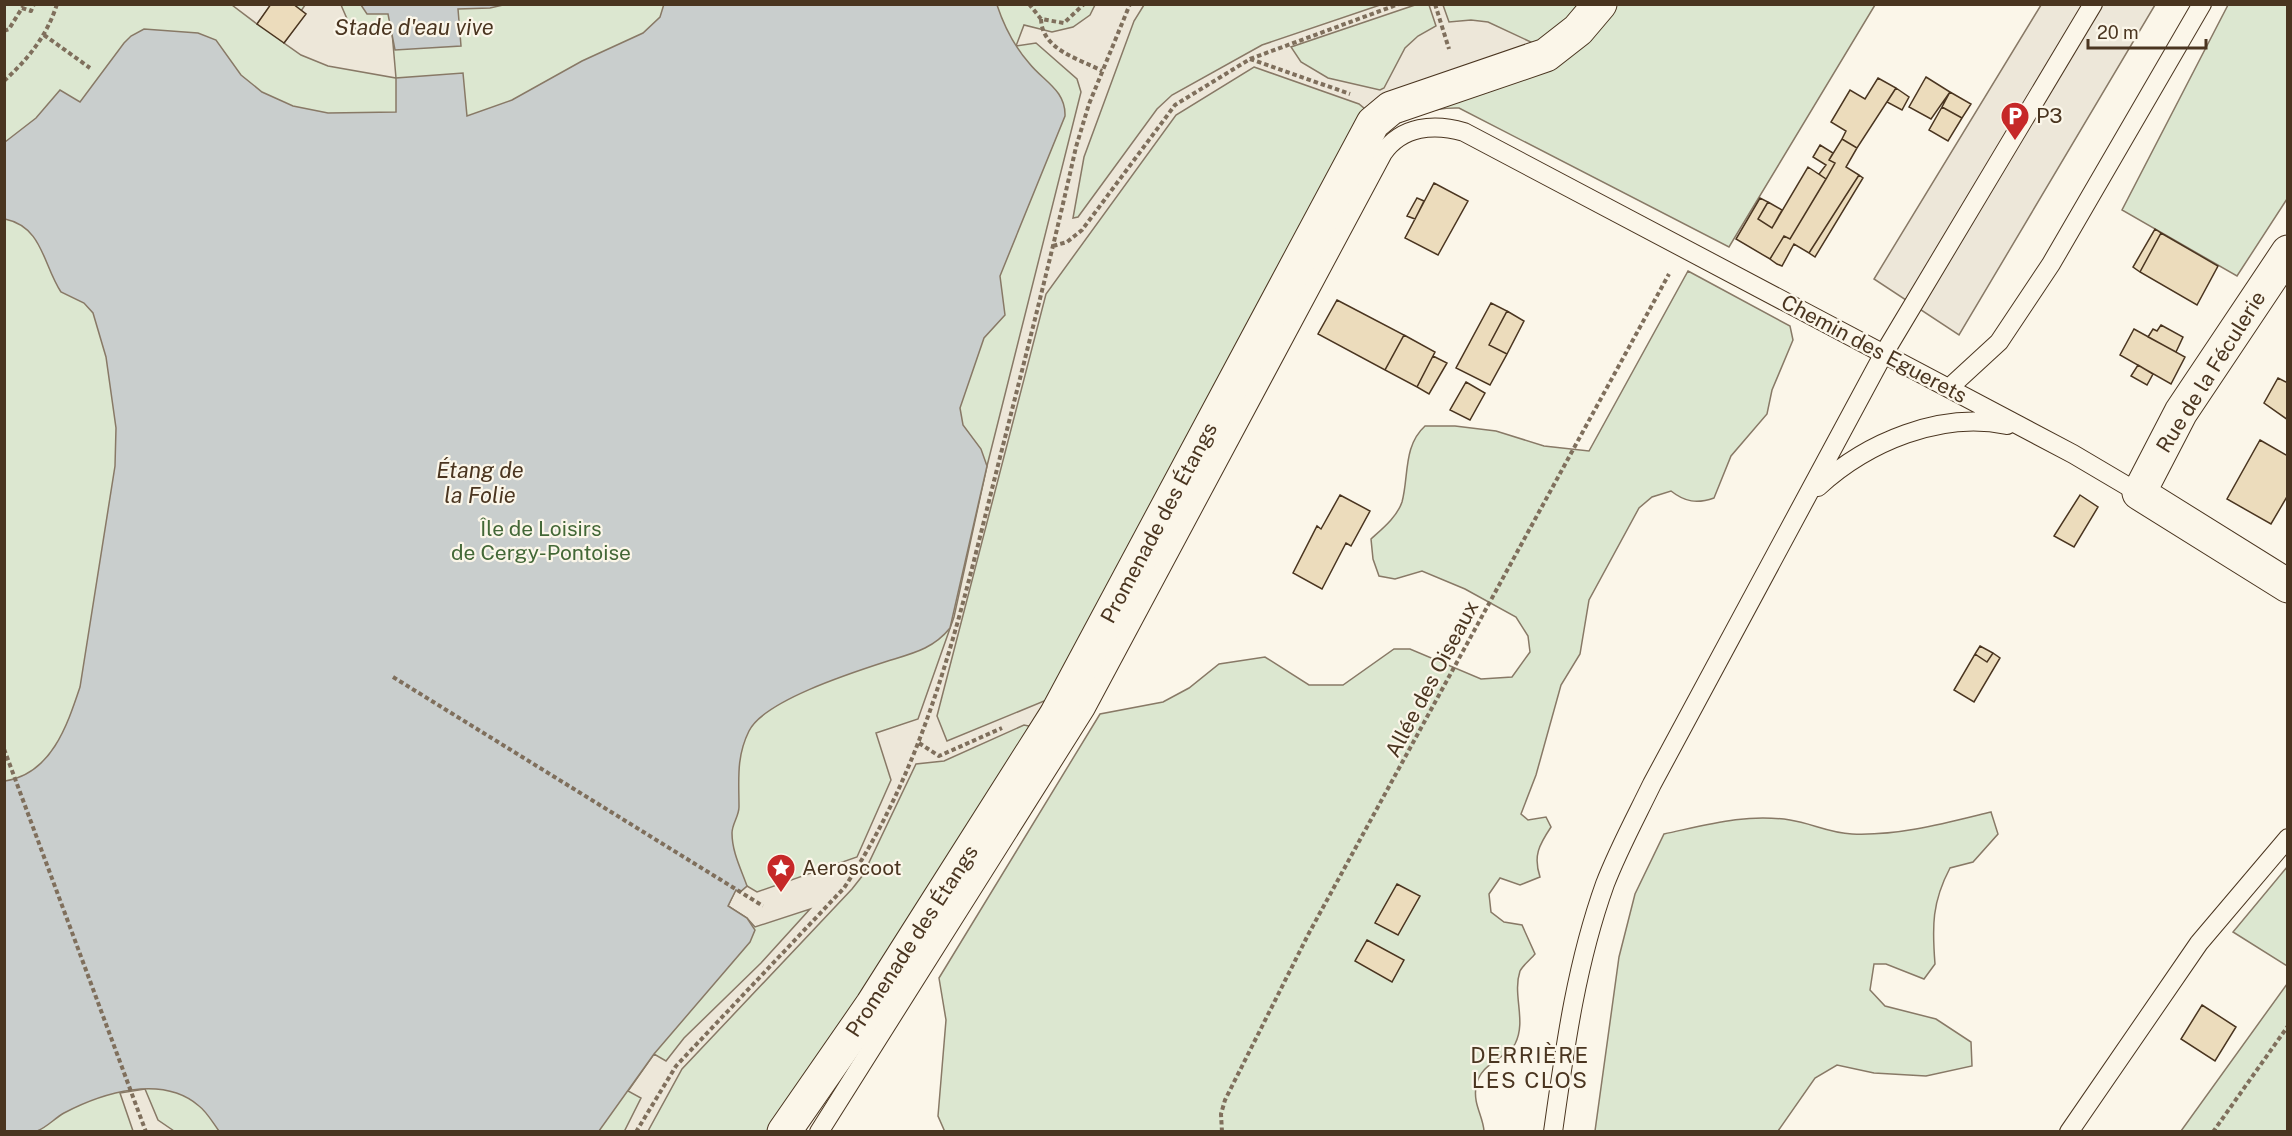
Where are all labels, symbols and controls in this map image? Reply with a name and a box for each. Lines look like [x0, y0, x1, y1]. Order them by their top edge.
scale bar [2088, 12, 2206, 50]
water label: Stade d'eau vive [334, 14, 494, 40]
text: 20 m [2097, 22, 2139, 43]
parking icon: P3 [1999, 100, 2031, 142]
place label: P3 [2036, 103, 2063, 128]
street label: Rue de la Féculerie [2151, 286, 2270, 457]
street label: Chemin des Eguerets [1777, 289, 1971, 408]
street label: Promenade des Étangs [1095, 418, 1222, 627]
water label: Étang de la Folie [436, 457, 524, 508]
park label: Île de Loisirs de Cergy-Pontoise [451, 516, 631, 565]
street label: Allée des Oiseaux [1380, 596, 1483, 761]
street label: Promenade des Étangs [840, 840, 983, 1041]
place icon: Aeroscoot [765, 852, 797, 894]
place label: Aeroscoot [802, 855, 902, 880]
district label: DERRIÈRE LES CLOS [1470, 1042, 1590, 1093]

